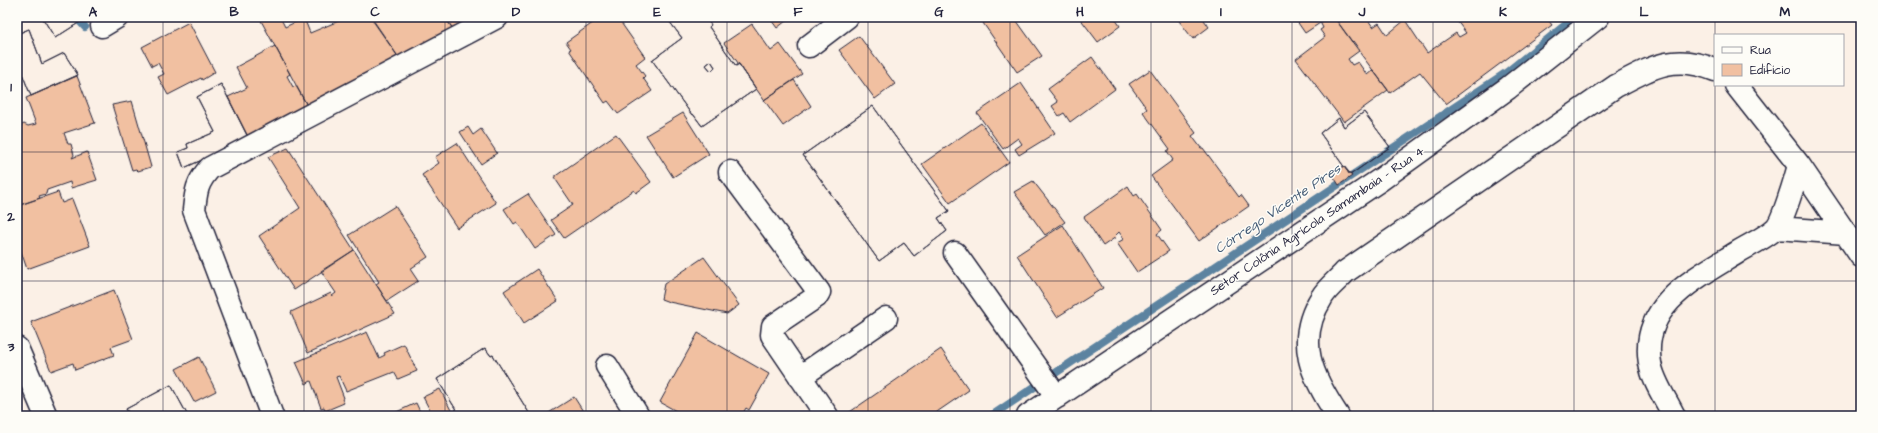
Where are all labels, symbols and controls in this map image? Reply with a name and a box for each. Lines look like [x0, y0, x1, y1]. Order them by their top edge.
text: A [89, 3, 98, 21]
text: B [229, 3, 239, 21]
text: C [370, 3, 380, 21]
text: D [512, 3, 521, 21]
text: E [653, 3, 661, 21]
text: F [793, 3, 803, 21]
text: G [934, 3, 944, 21]
text: H [1076, 3, 1084, 21]
text: I [1220, 3, 1222, 21]
text: J [1358, 3, 1366, 21]
text: K [1499, 3, 1507, 21]
text: L [1639, 3, 1649, 21]
text: M [1780, 3, 1791, 21]
legend [1714, 34, 1844, 86]
text: Rua [1750, 42, 1771, 59]
text: Edifício [1750, 62, 1790, 79]
text: 1 [10, 78, 12, 96]
street label: Setor Colônia Agrícola Samambaia - Rua 4 [1206, 142, 1429, 301]
water label: Córrego Vicente Pires [1211, 159, 1346, 259]
text: 2 [6, 208, 15, 226]
text: 3 [7, 338, 15, 356]

